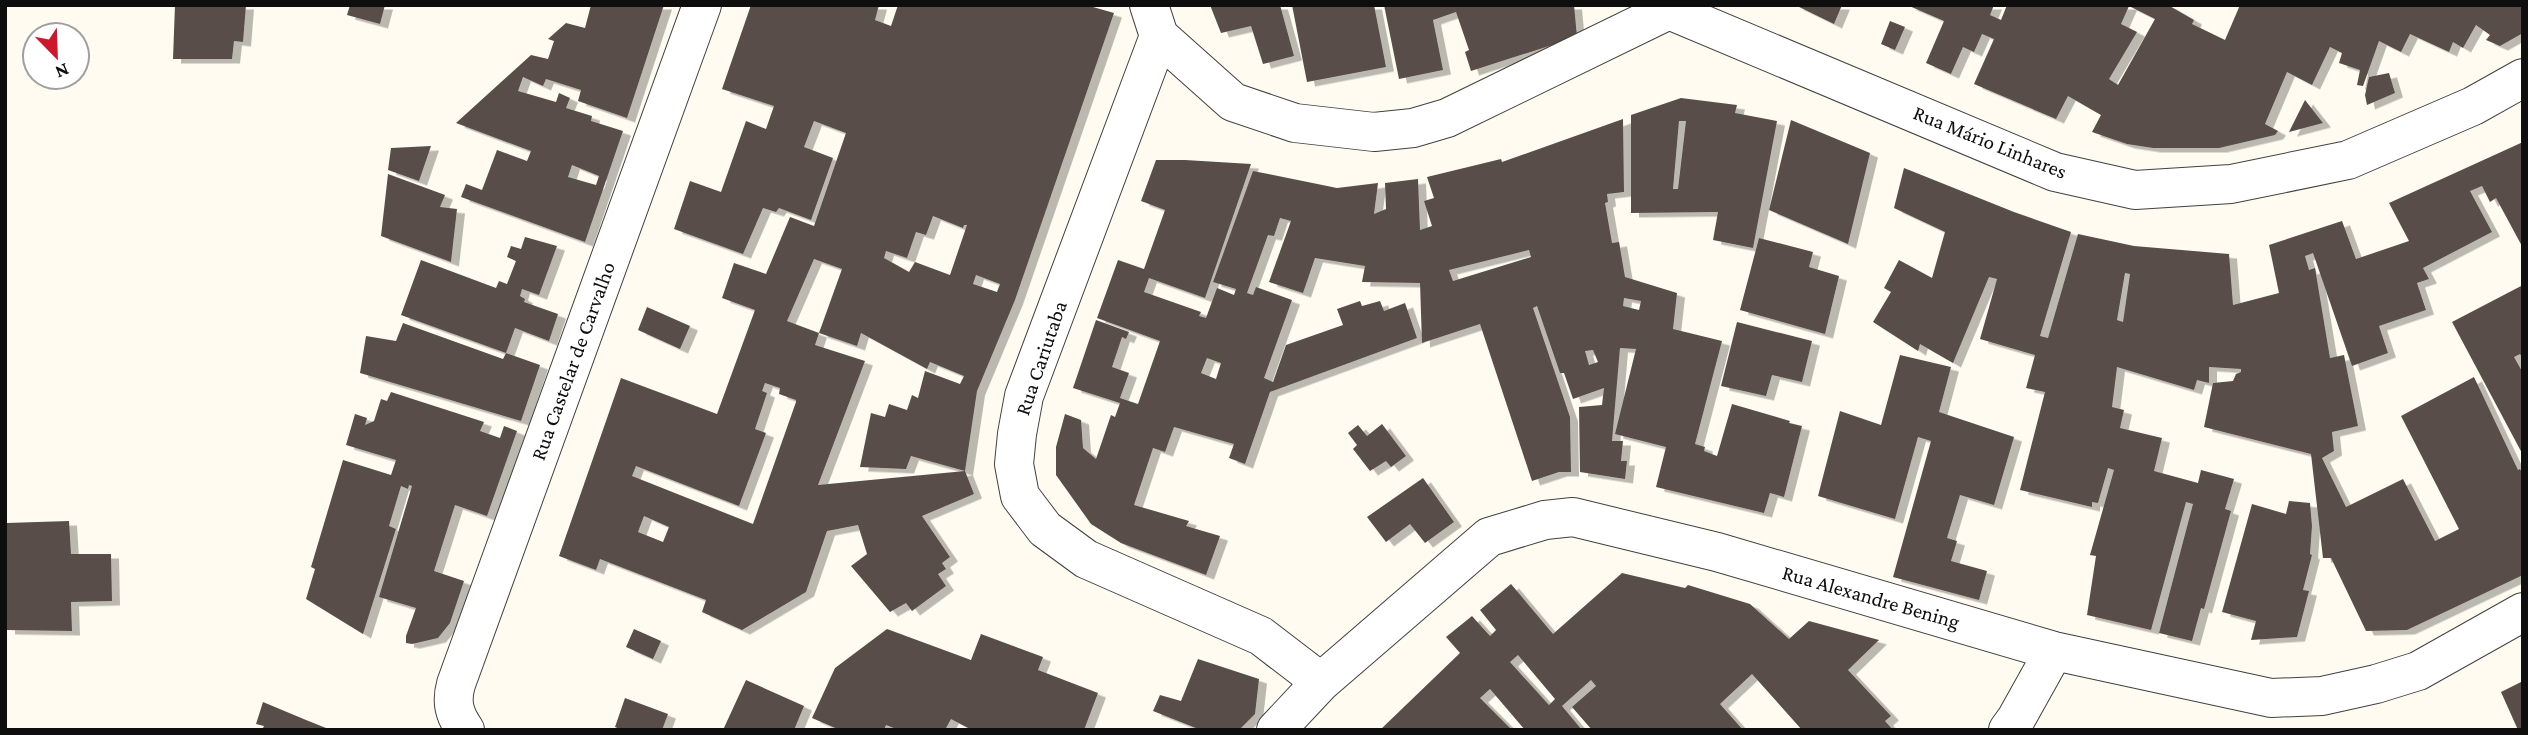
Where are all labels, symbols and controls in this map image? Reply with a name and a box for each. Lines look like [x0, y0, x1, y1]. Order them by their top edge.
north arrow [21, 21, 91, 91]
text: N [52, 59, 73, 83]
street label: Rua Mário Linhares [1910, 100, 2070, 184]
street label: Rua Castelar de Carvalho [526, 259, 620, 463]
street label: Rua Cariutaba [1010, 297, 1072, 418]
street label: Rua Alexandre Bening [1780, 560, 1962, 634]

